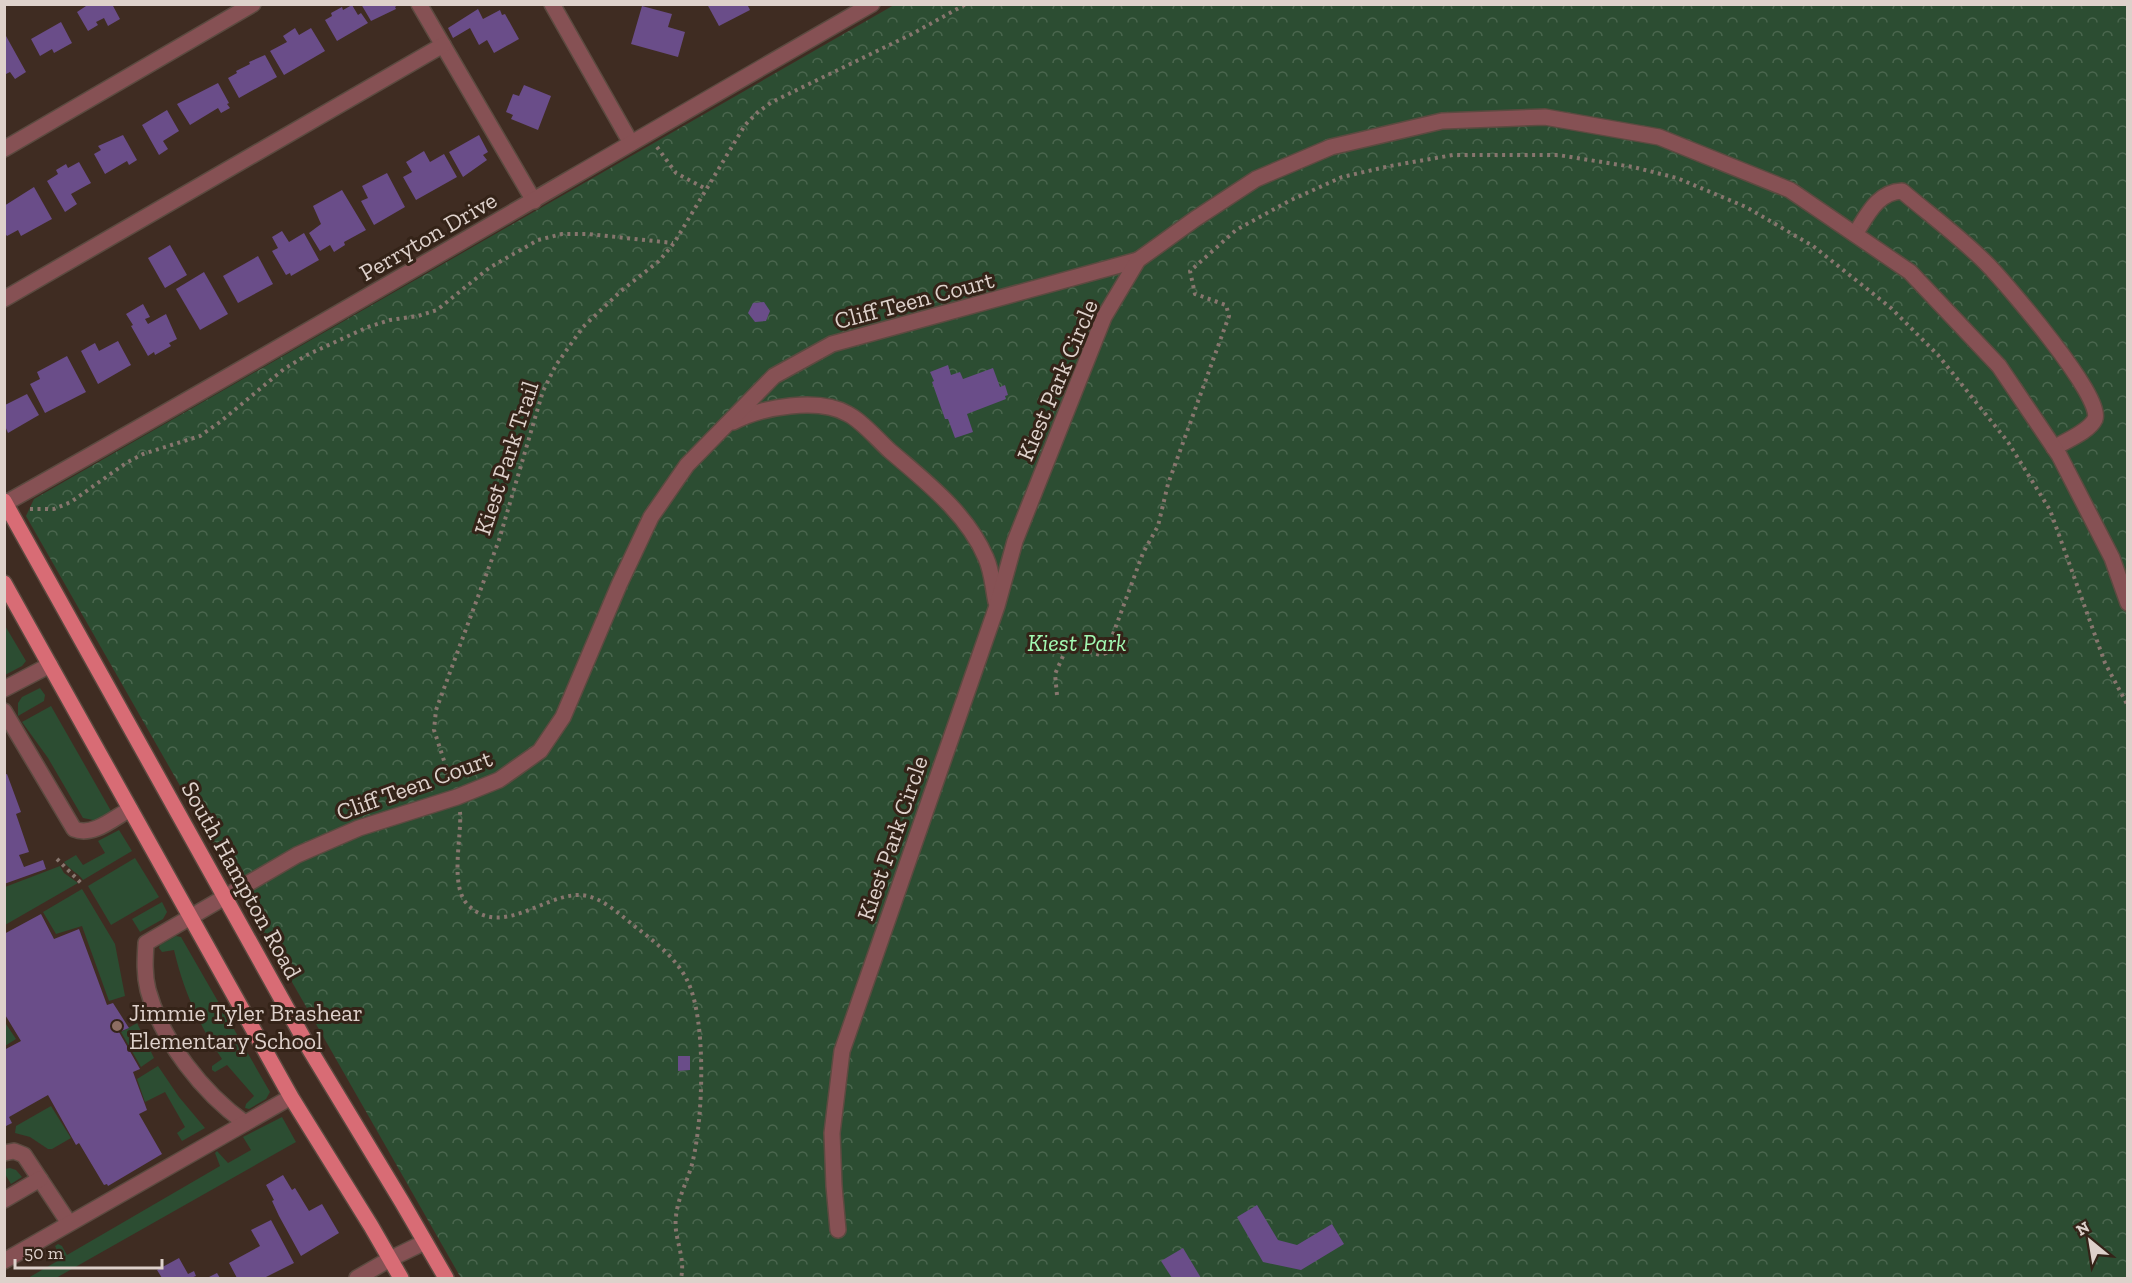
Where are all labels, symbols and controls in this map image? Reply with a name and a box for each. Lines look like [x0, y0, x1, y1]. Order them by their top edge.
street label: Perryton Drive [354, 185, 502, 287]
street label: Cliff Teen Court [831, 265, 997, 335]
street label: Kiest Park Circle [1010, 295, 1104, 465]
street label: Kiest Park Trail [467, 377, 545, 539]
park label: Kiest Park [1027, 628, 1127, 657]
street label: Cliff Teen Court [332, 743, 496, 827]
street label: Kiest Park Circle [850, 752, 934, 924]
street label: South Hampton Road [176, 776, 308, 984]
place label: Jimmie Tyler Brashear Elementary School [129, 998, 363, 1055]
marker: Jimmie Tyler Brashear Elementary School [110, 1019, 124, 1033]
north arrow [2060, 1211, 2120, 1271]
text: N [2073, 1217, 2093, 1240]
scale bar [15, 1232, 162, 1270]
text: 50 m [24, 1242, 64, 1264]

